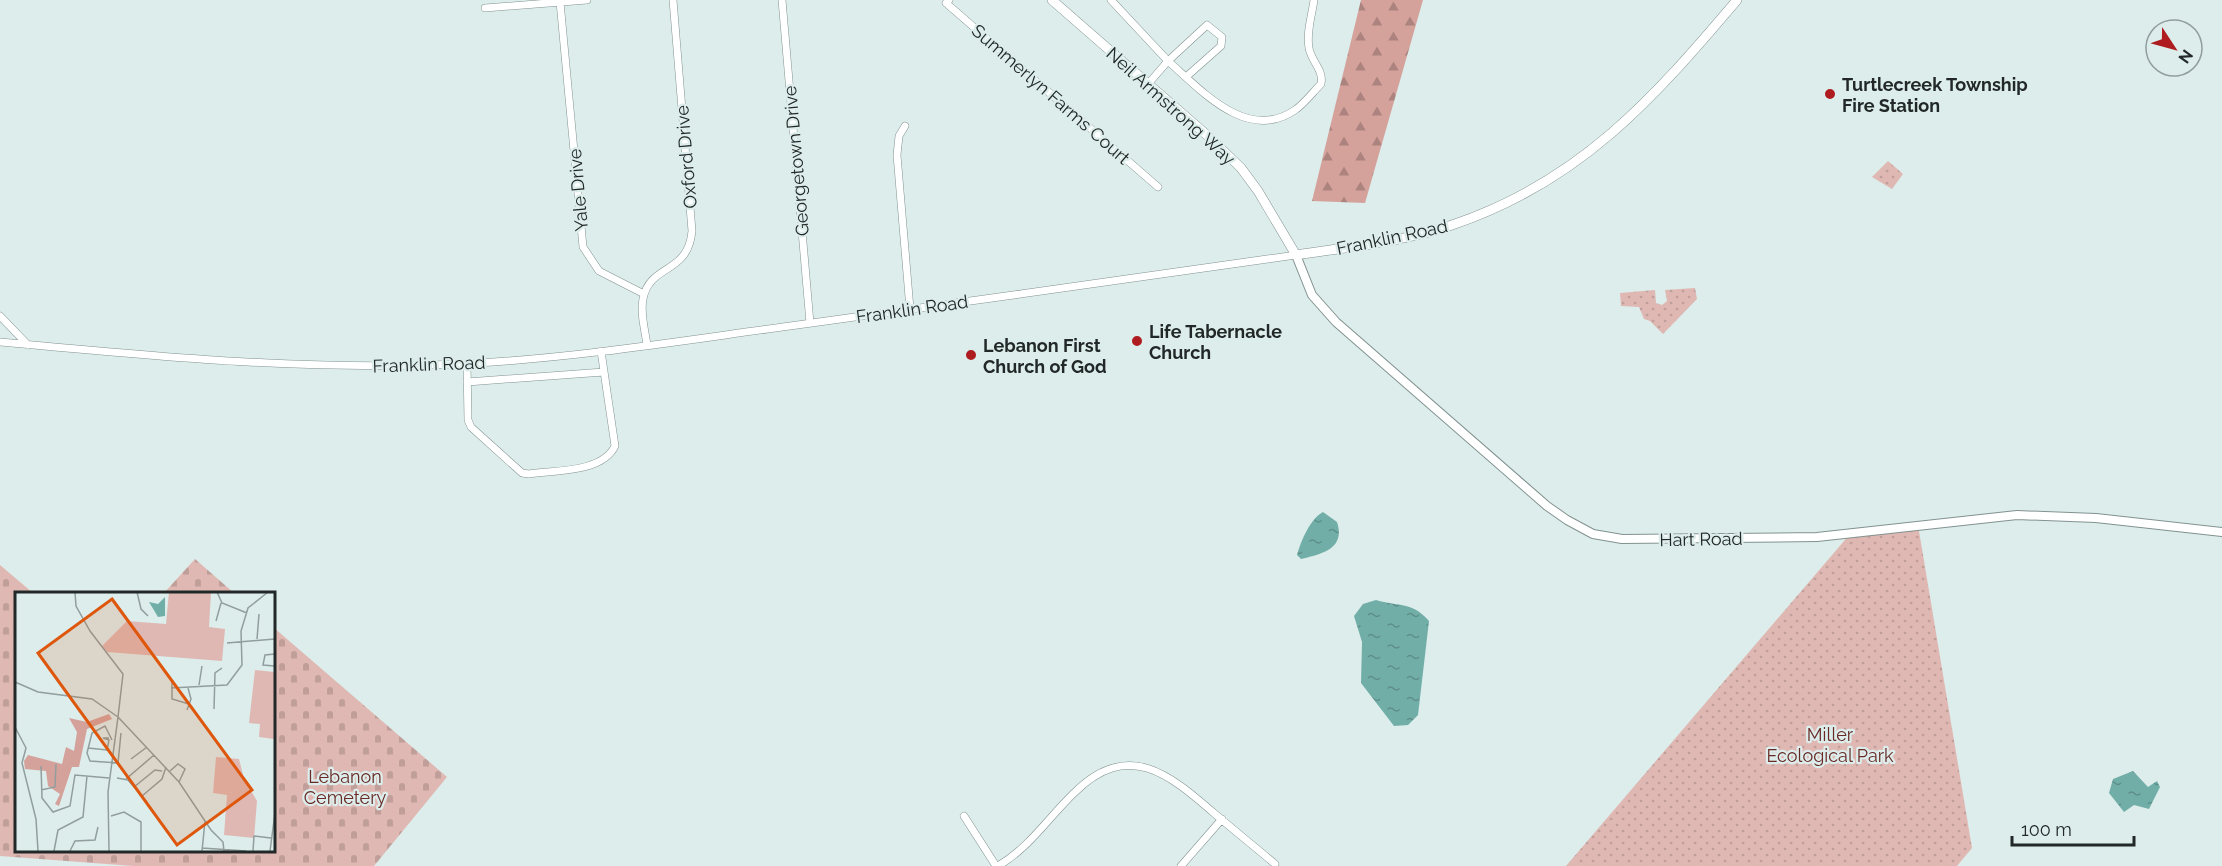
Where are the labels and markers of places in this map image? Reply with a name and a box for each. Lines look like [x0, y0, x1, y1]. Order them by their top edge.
place label: Turtlecreek Township Fire Station [1842, 74, 2028, 116]
marker: Turtlecreek Township Fire Station [1823, 87, 1837, 101]
place label: Life Tabernacle Church [1149, 321, 1282, 363]
marker: Life Tabernacle Church [1130, 334, 1144, 348]
place label: Lebanon First Church of God [983, 335, 1107, 377]
marker: Lebanon First Church of God [964, 348, 978, 362]

